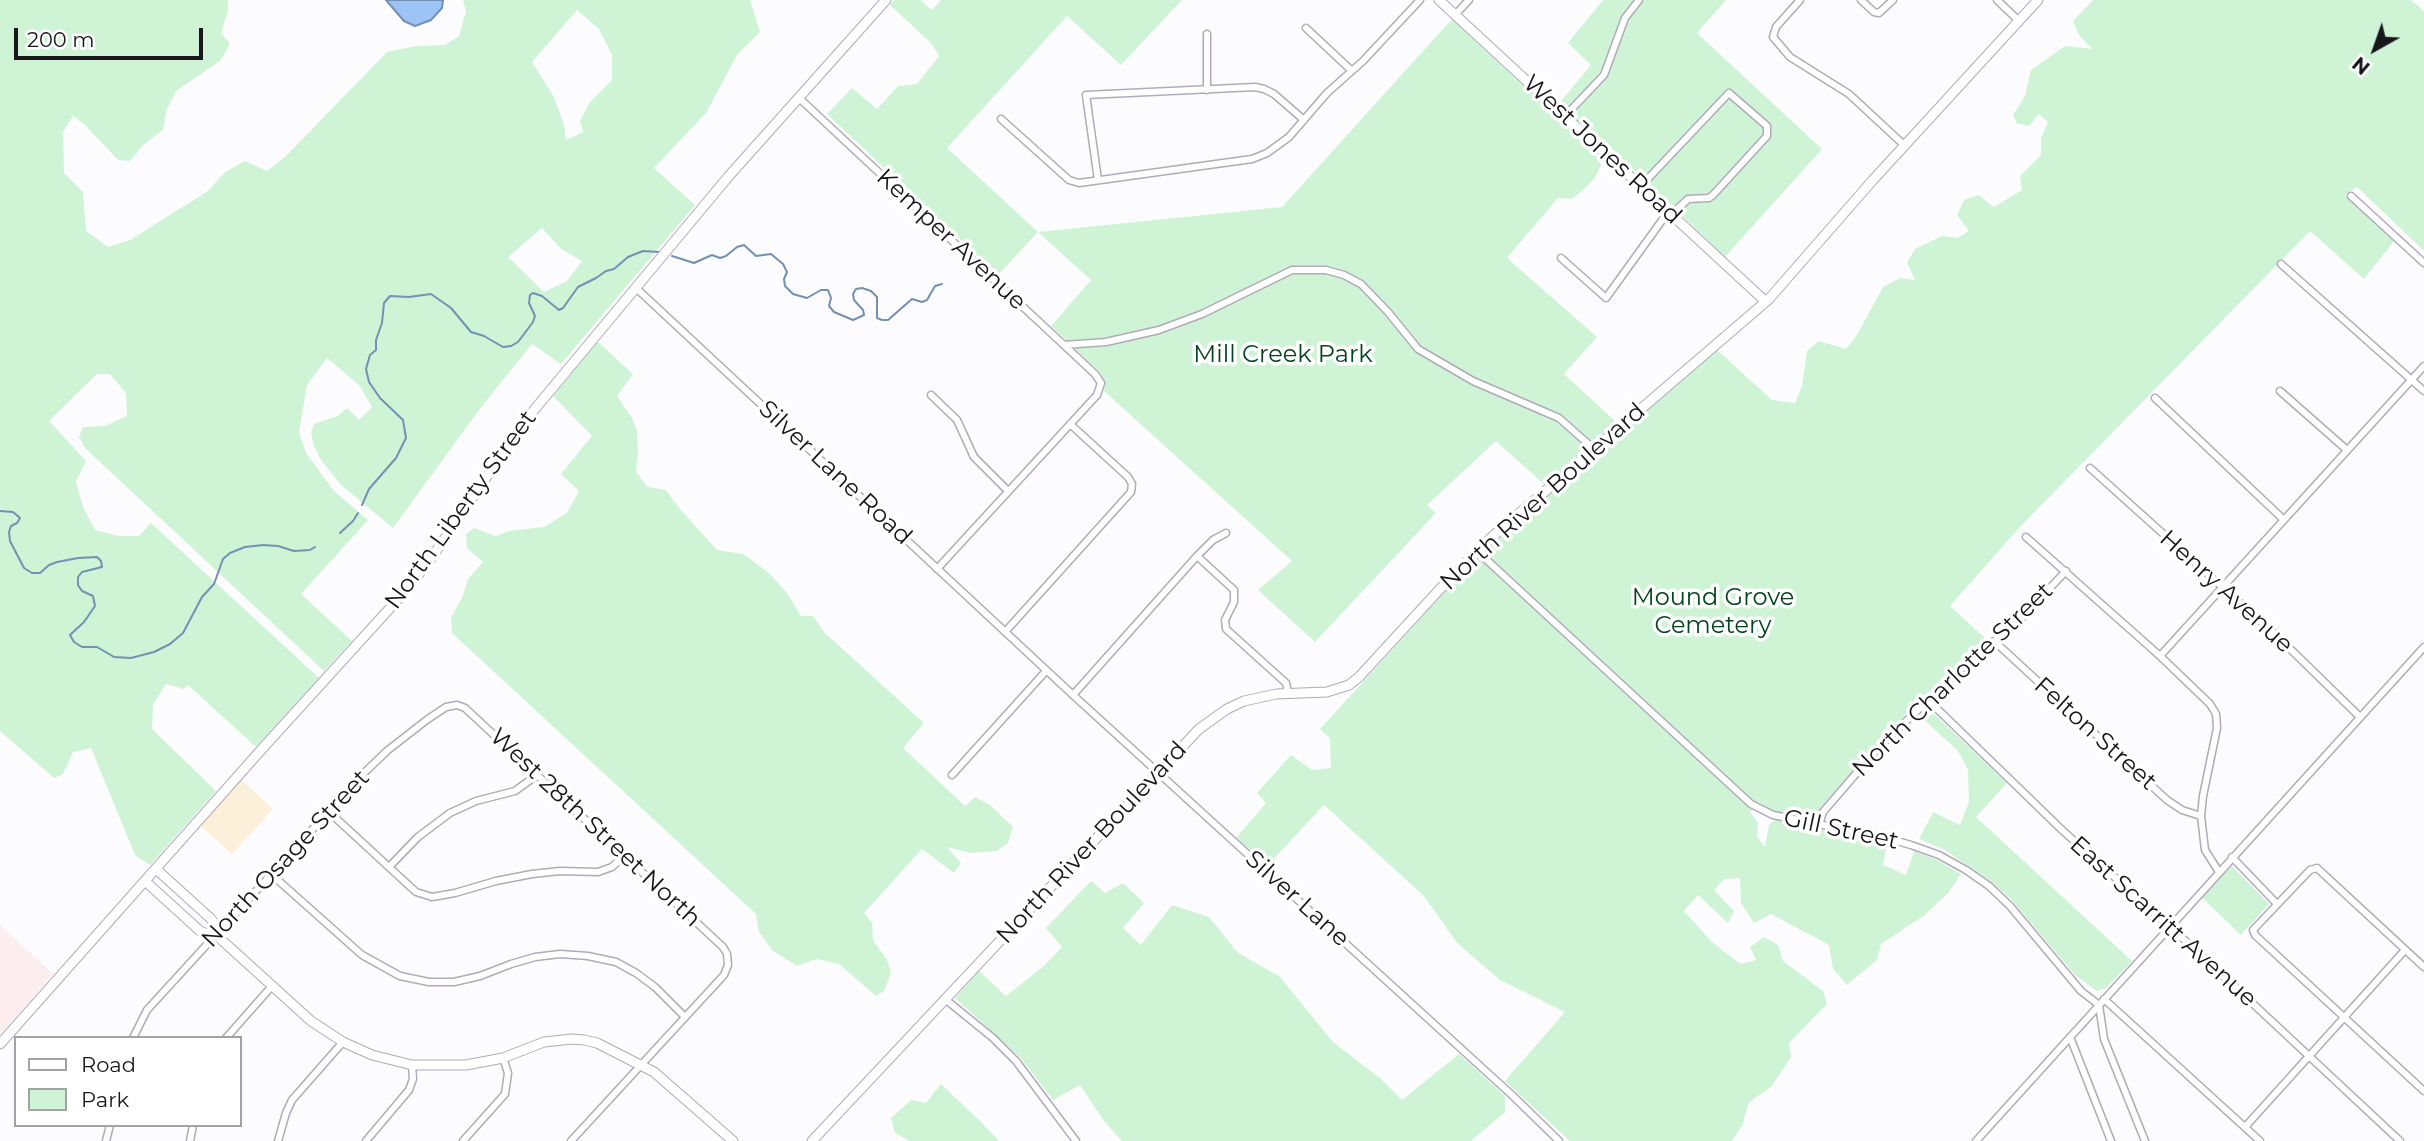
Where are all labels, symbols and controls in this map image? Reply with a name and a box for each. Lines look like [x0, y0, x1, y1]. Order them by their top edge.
scale bar [18, 14, 206, 58]
north arrow [2340, 14, 2410, 84]
text: 200 m [27, 27, 94, 52]
text: N [2348, 52, 2374, 79]
street label: West Jones Road [1517, 69, 1687, 231]
street label: Kemper Avenue [870, 163, 1032, 317]
park label: Mill Creek Park [1193, 341, 1373, 369]
street label: Silver Lane Road [752, 395, 918, 551]
street label: North River Boulevard [1435, 397, 1651, 597]
street label: North Liberty Street [379, 405, 543, 615]
street label: Henry Avenue [2153, 525, 2299, 659]
street label: North Charlotte Street [1847, 577, 2059, 783]
park label: Mound Grove Cemetery [1632, 584, 1794, 640]
street label: Felton Street [2028, 671, 2162, 797]
street label: West 28th Street North [483, 723, 707, 933]
street label: North River Boulevard [991, 736, 1193, 950]
street label: North Osage Street [196, 764, 376, 954]
street label: Gill Street [1781, 804, 1901, 856]
street label: East Scarritt Avenue [2064, 831, 2262, 1013]
street label: Silver Lane [1239, 845, 1355, 953]
legend [14, 1036, 242, 1127]
text: Road [81, 1052, 136, 1077]
text: Park [81, 1087, 129, 1112]

